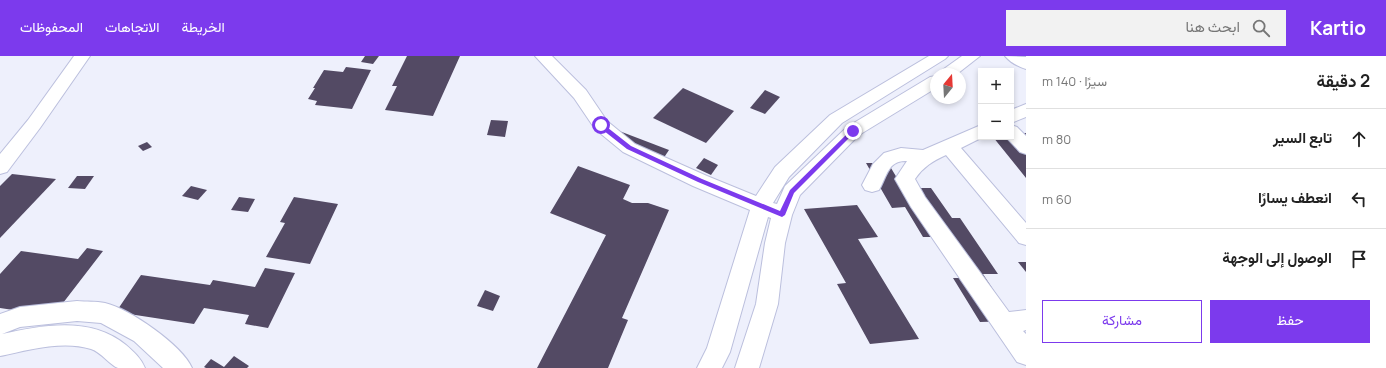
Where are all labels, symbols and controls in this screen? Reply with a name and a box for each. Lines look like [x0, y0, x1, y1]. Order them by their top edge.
search box [1006, 10, 1286, 46]
text: Kartio [1310, 15, 1366, 41]
text: ابحث هنا [1185, 16, 1240, 37]
text: المحفوظات [20, 17, 83, 36]
text: الاتجاهات [105, 17, 159, 36]
text: الخريطة [181, 17, 225, 36]
icon: search [1250, 17, 1272, 39]
north arrow [930, 68, 966, 104]
map controls [978, 68, 1014, 140]
button: + [978, 68, 1014, 104]
text: 2 دقيقة [1316, 69, 1370, 92]
text: سيرًا · 140 m [1042, 72, 1107, 90]
button: − [978, 104, 1014, 140]
route start [592, 116, 610, 134]
route end [844, 122, 862, 140]
text: تابع السير [1273, 127, 1332, 148]
icon: ahead [1348, 128, 1370, 150]
text: 80 m [1042, 130, 1071, 148]
text: انعطف يسارًا [1258, 187, 1332, 208]
icon: left [1348, 188, 1370, 210]
text: 60 m [1042, 190, 1072, 208]
text: الوصول إلى الوجهة [1222, 247, 1332, 268]
icon: arrive [1348, 248, 1370, 270]
button: مشاركة [1042, 300, 1202, 343]
button: حفظ [1210, 300, 1370, 343]

